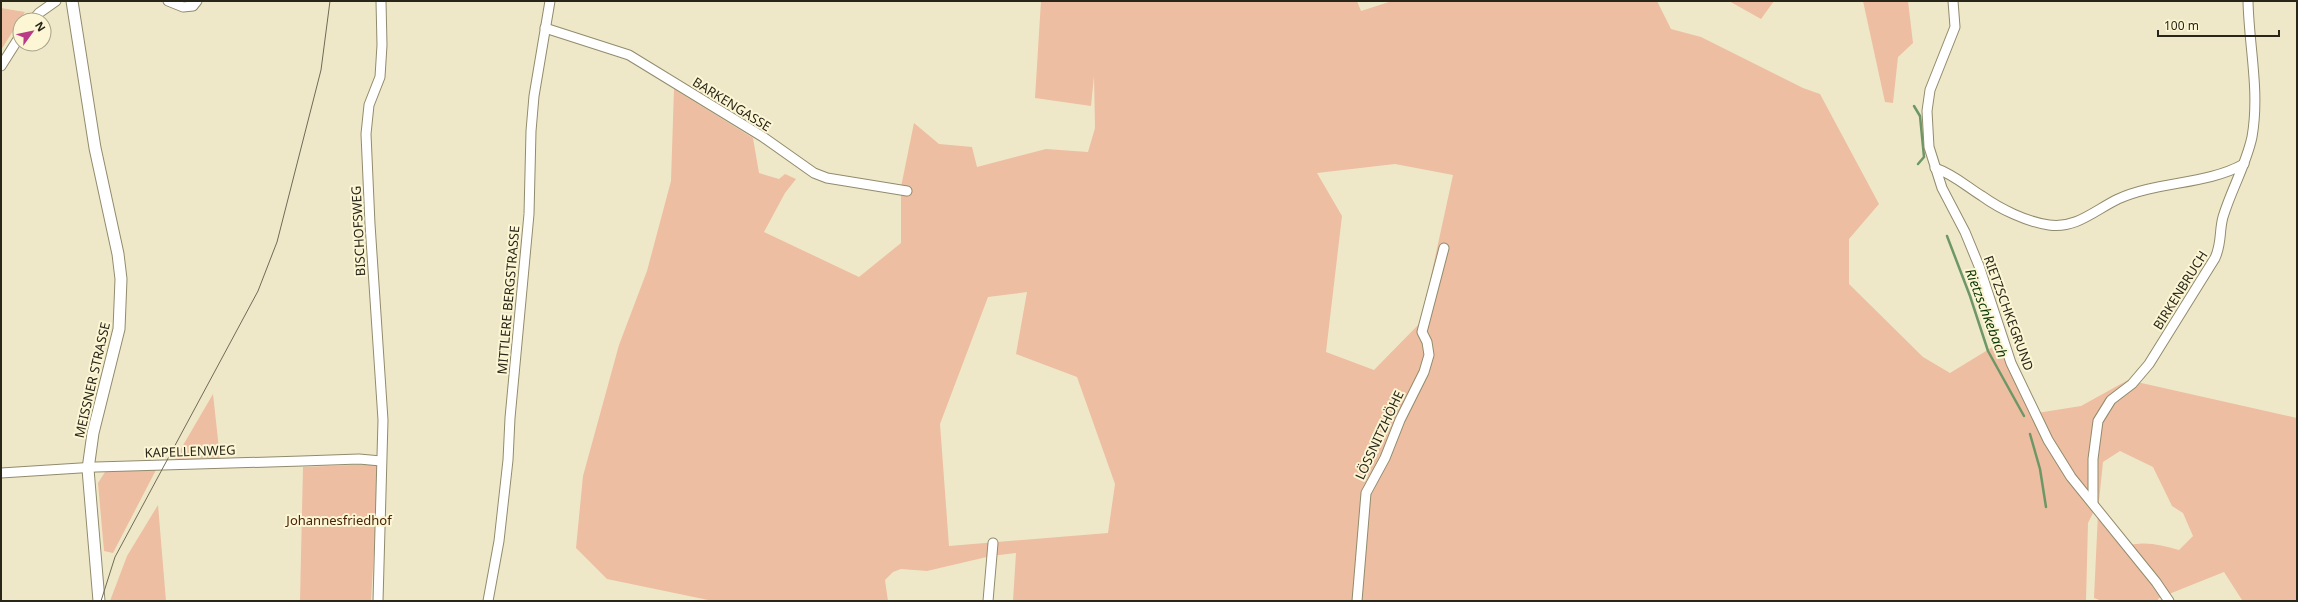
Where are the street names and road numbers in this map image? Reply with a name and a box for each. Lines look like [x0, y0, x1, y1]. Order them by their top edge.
street label: BARKENGASSE [689, 73, 775, 135]
street label: BISCHOFSWEG [347, 185, 369, 277]
street label: MITTLERE BERGSTRASSE [493, 225, 523, 375]
street label: BIRKENBRUCH [2149, 247, 2211, 333]
street label: RIETZSCHKEGRUND [1980, 253, 2038, 373]
street label: MEISSNER STRASSE [70, 320, 114, 440]
street label: LÖSSNITZHÖHE [1350, 387, 1408, 483]
street label: KAPELLENWEG [144, 440, 236, 462]

